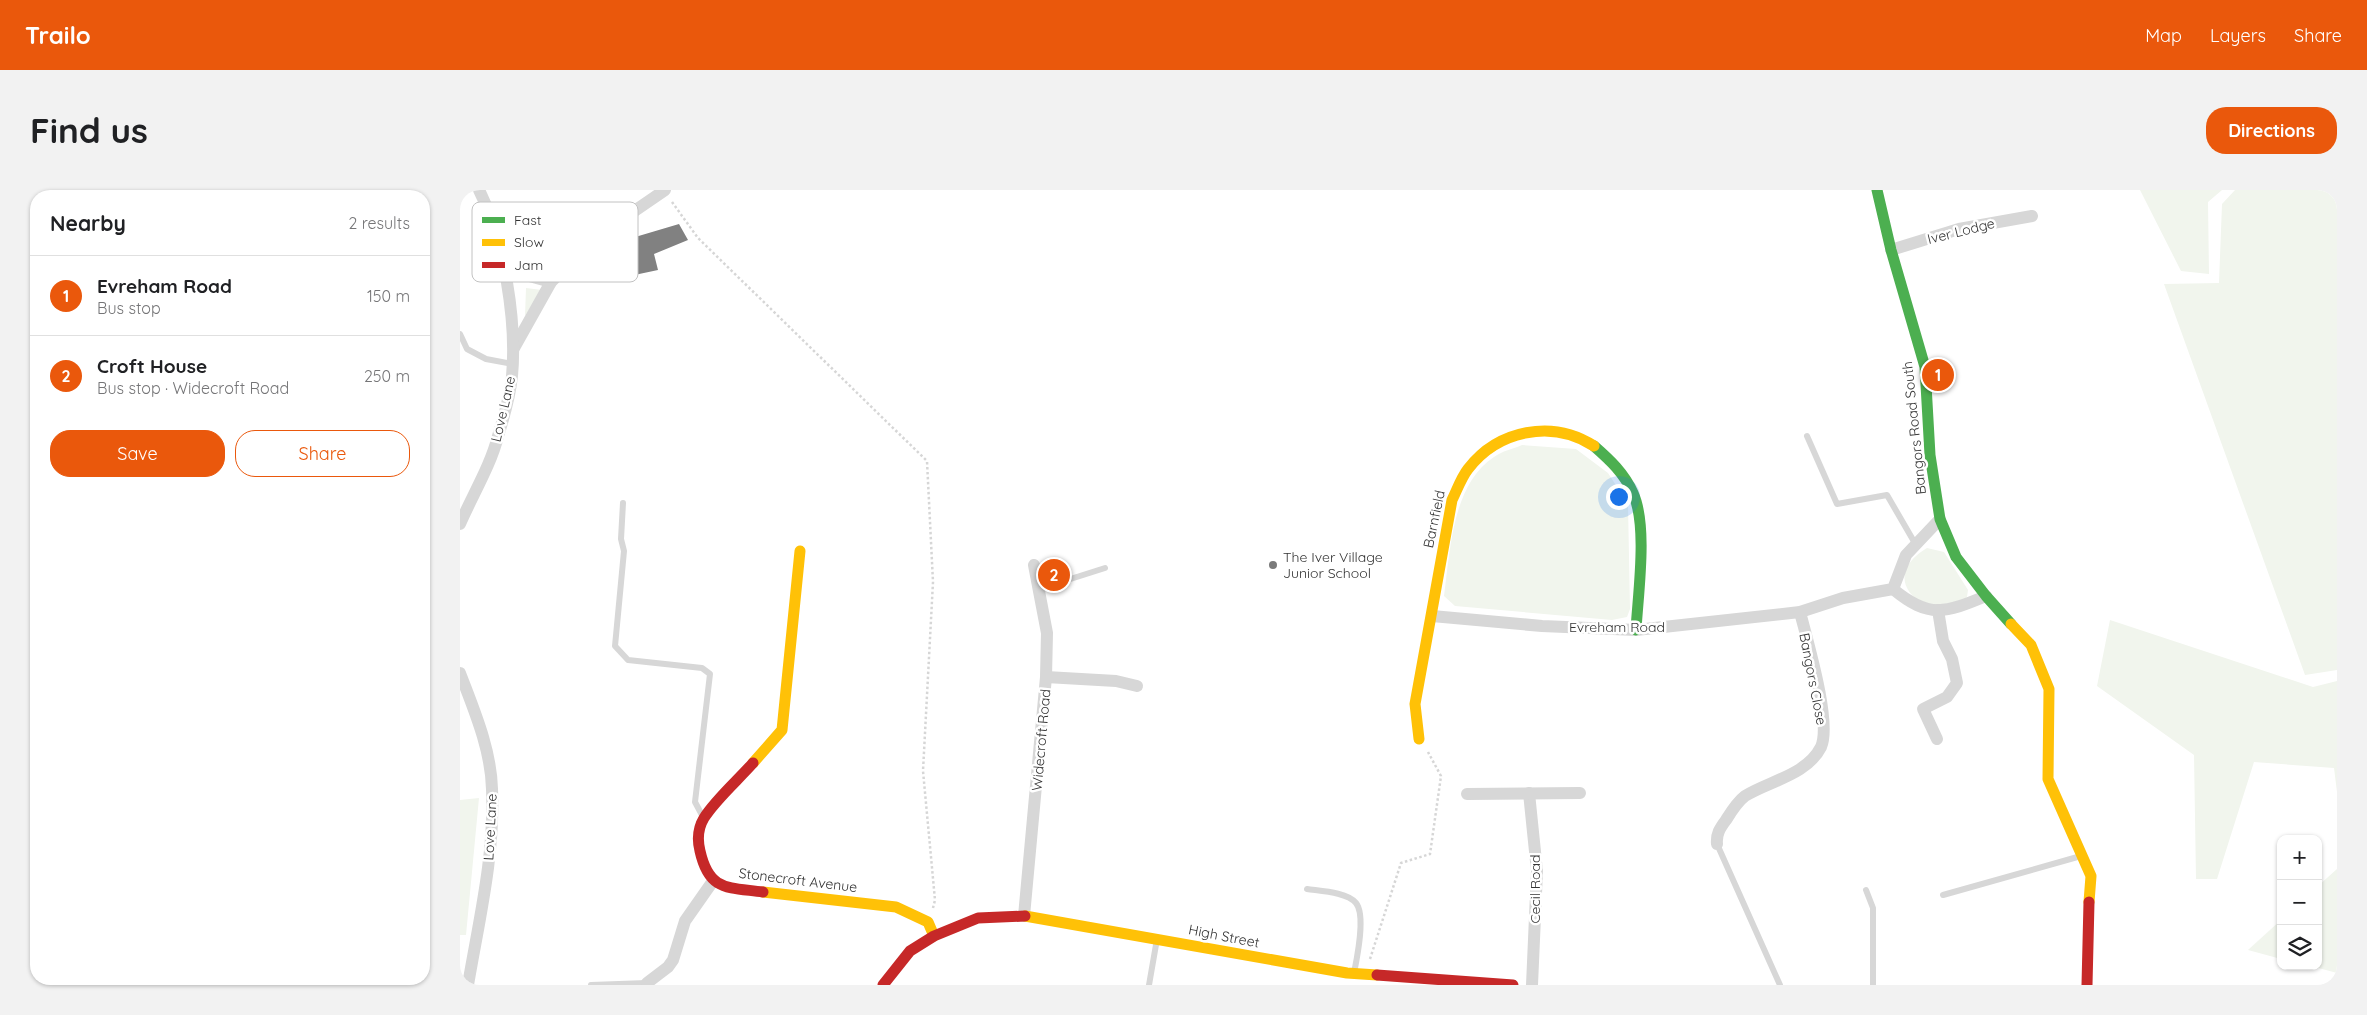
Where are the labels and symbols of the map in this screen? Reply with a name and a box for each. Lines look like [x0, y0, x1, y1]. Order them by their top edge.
legend [472, 202, 638, 282]
text: Fast [514, 211, 542, 229]
street label: Iver Lodge [1925, 214, 1997, 248]
text: Slow [514, 233, 544, 251]
text: Jam [514, 256, 543, 274]
pin: 1 [1922, 356, 1954, 394]
street label: Bangors Road South [1898, 360, 1930, 496]
street label: Love Lane [487, 374, 519, 444]
your location [1606, 484, 1632, 510]
street label: Barnfield [1419, 488, 1449, 550]
place label: The Iver Village Junior School [1283, 548, 1383, 582]
pin: 2 [1038, 556, 1070, 594]
marker: The Iver Village Junior School [1267, 559, 1279, 571]
street label: Evreham Road [1569, 618, 1665, 636]
street label: Bangors Close [1795, 631, 1831, 727]
street label: Widecroft Road [1028, 688, 1054, 792]
street label: Love Lane [479, 793, 501, 861]
street label: Cecil Road [1526, 854, 1544, 924]
street label: Stonecroft Avenue [738, 864, 858, 896]
street label: High Street [1187, 920, 1261, 952]

